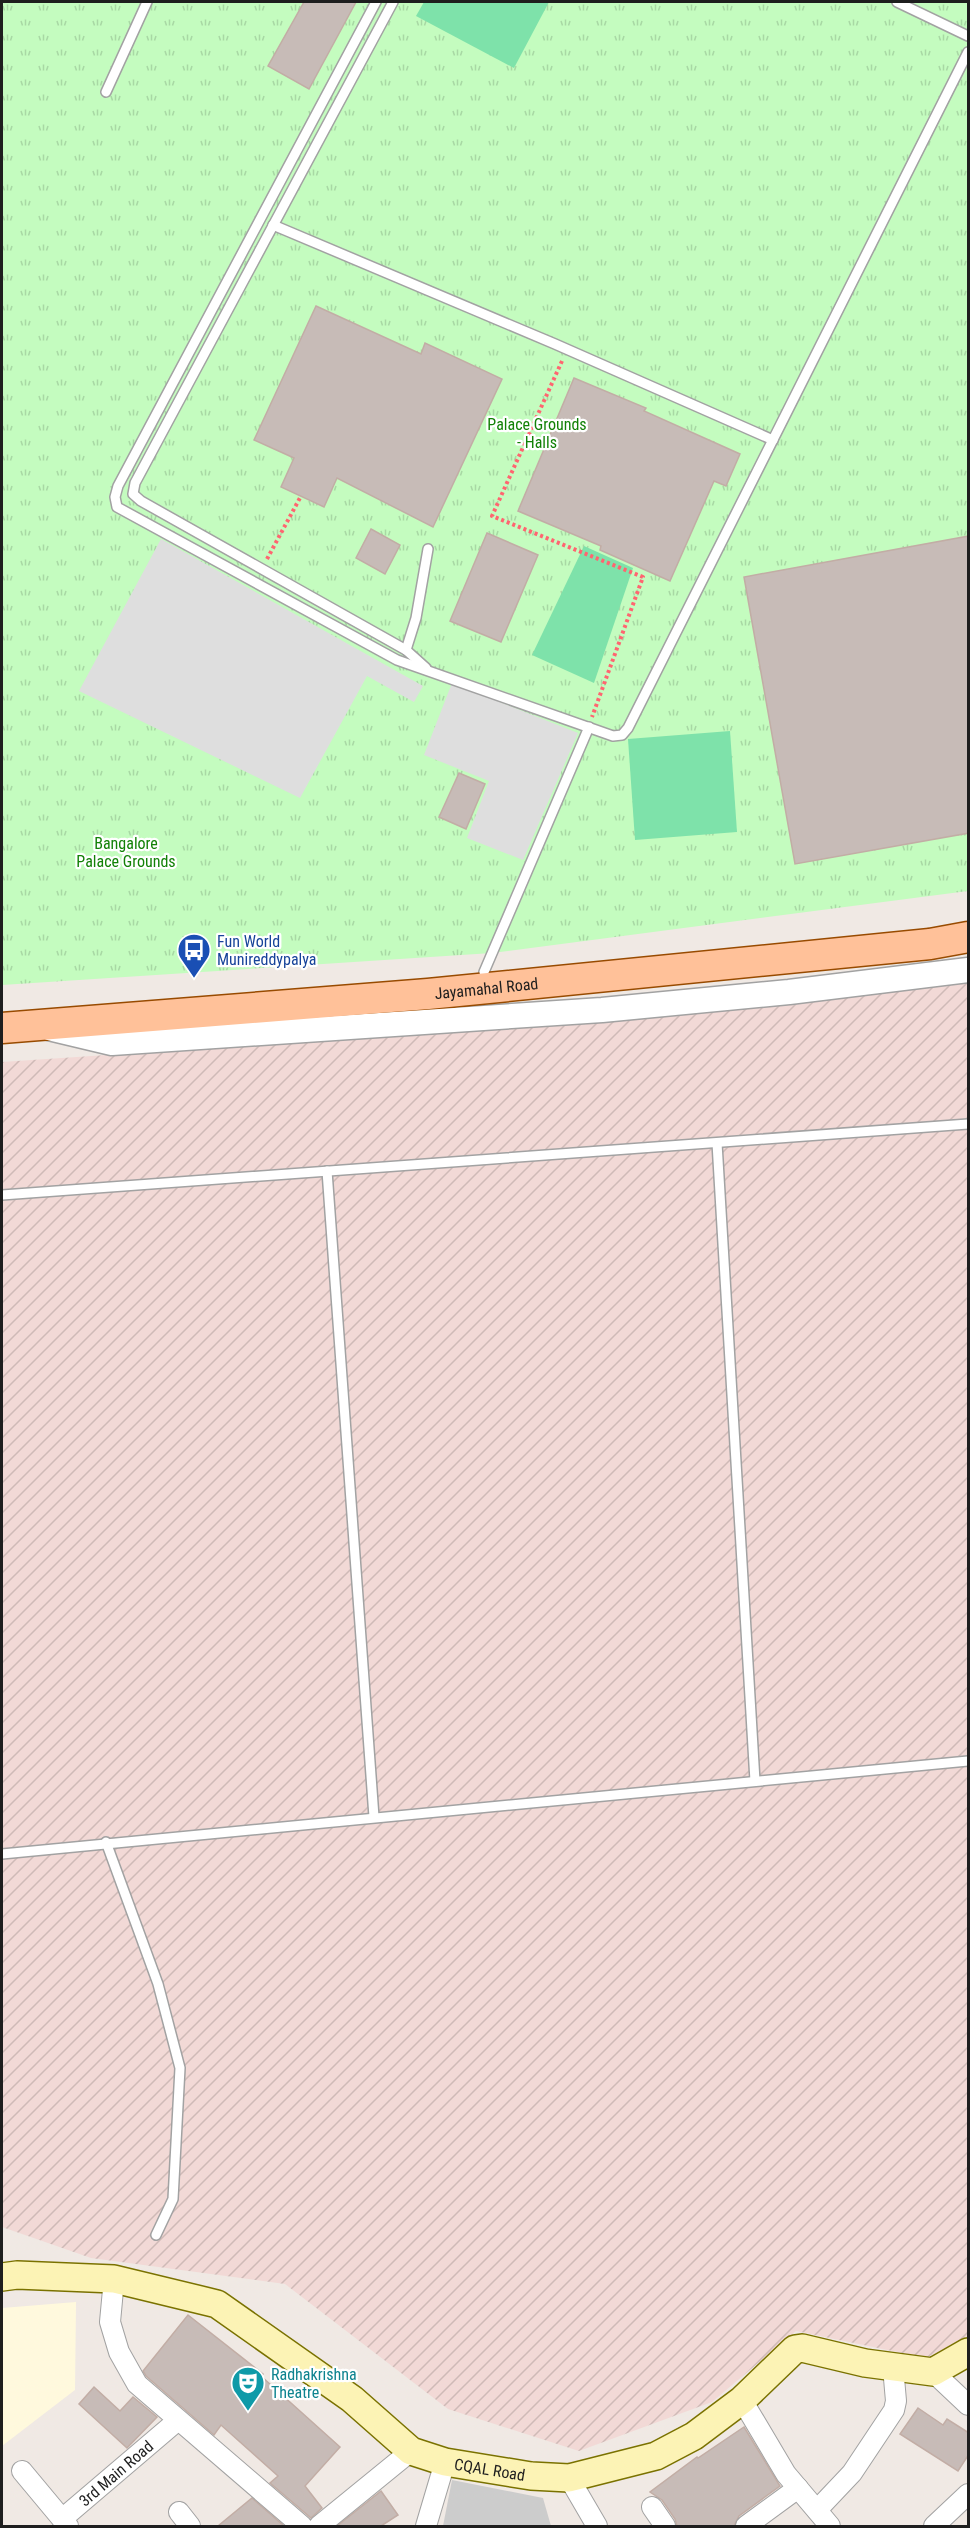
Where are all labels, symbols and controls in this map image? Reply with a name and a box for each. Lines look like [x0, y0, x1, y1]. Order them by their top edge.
park label: Palace Grounds - Halls [487, 415, 587, 452]
park label: Bangalore Palace Grounds [76, 834, 176, 871]
bus stop icon: Fun World Munireddypalya [176, 932, 212, 979]
place label: Fun World Munireddypalya [217, 932, 316, 969]
street label: Jayamahal Road [434, 974, 539, 1003]
theatre icon: Radhakrishna Theatre [230, 2365, 266, 2412]
place label: Radhakrishna Theatre [271, 2365, 357, 2402]
street label: 3rd Main Road [75, 2436, 157, 2510]
street label: CQAL Road [453, 2454, 526, 2484]

